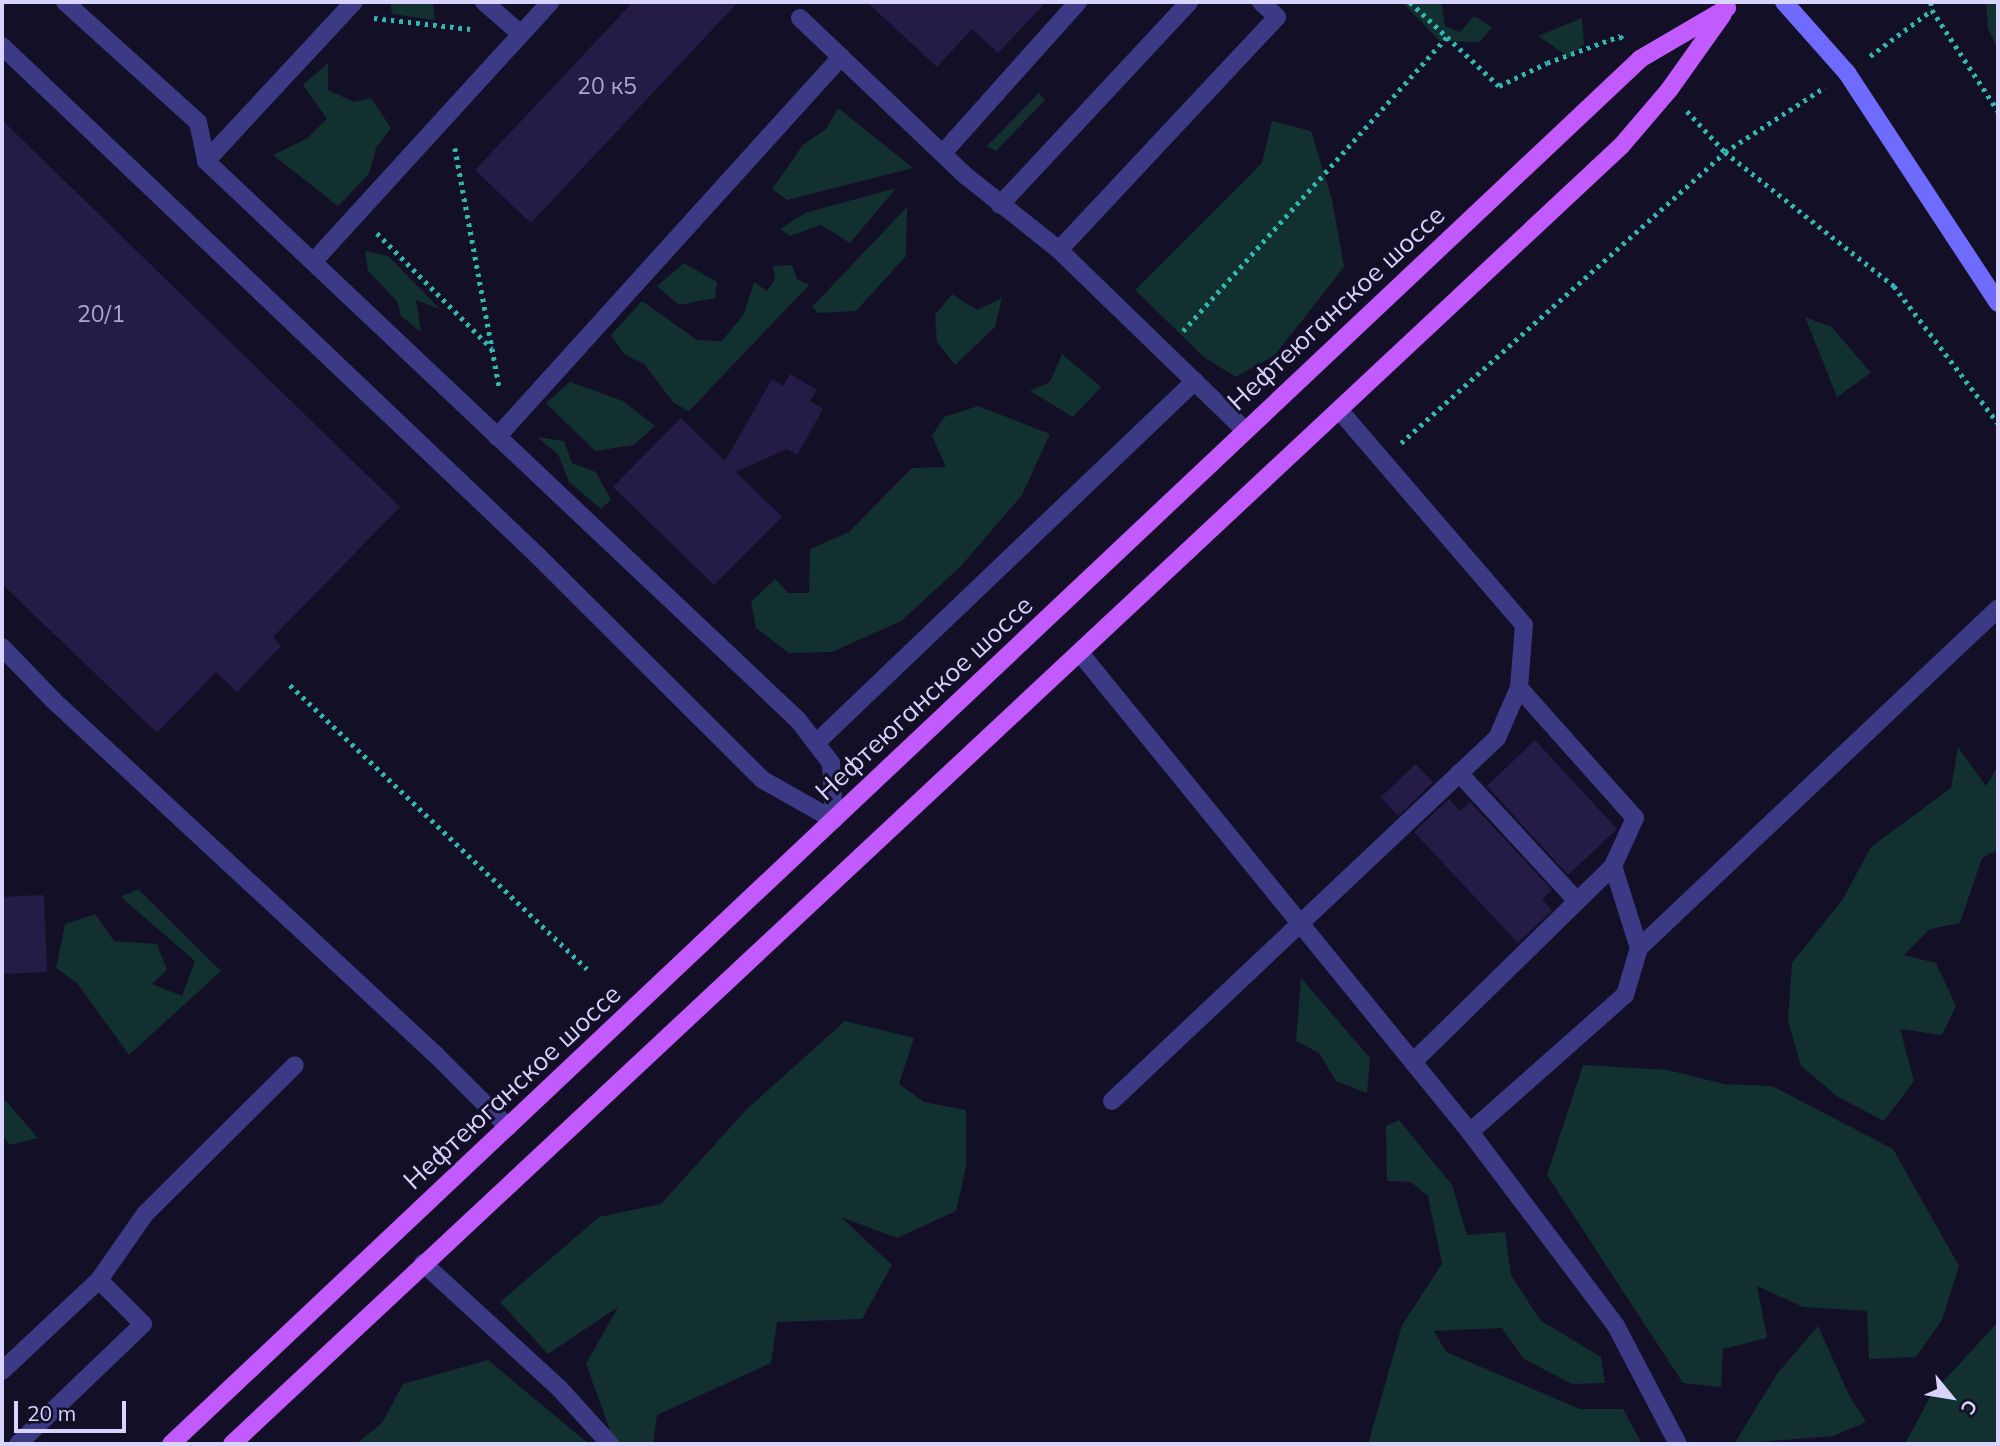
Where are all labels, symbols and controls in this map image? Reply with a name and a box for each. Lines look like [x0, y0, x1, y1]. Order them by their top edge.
house number: 20 к5 [577, 72, 637, 100]
street label: Нефтеюганское шоссе [1221, 199, 1451, 417]
house number: 20/1 [77, 300, 125, 328]
street label: Нефтеюганское шоссе [809, 589, 1039, 807]
street label: Нефтеюганское шоссе [397, 978, 627, 1196]
north arrow [1916, 1362, 1986, 1432]
scale bar [18, 1386, 130, 1430]
text: С [1956, 1396, 1983, 1419]
text: 20 m [27, 1400, 76, 1426]

